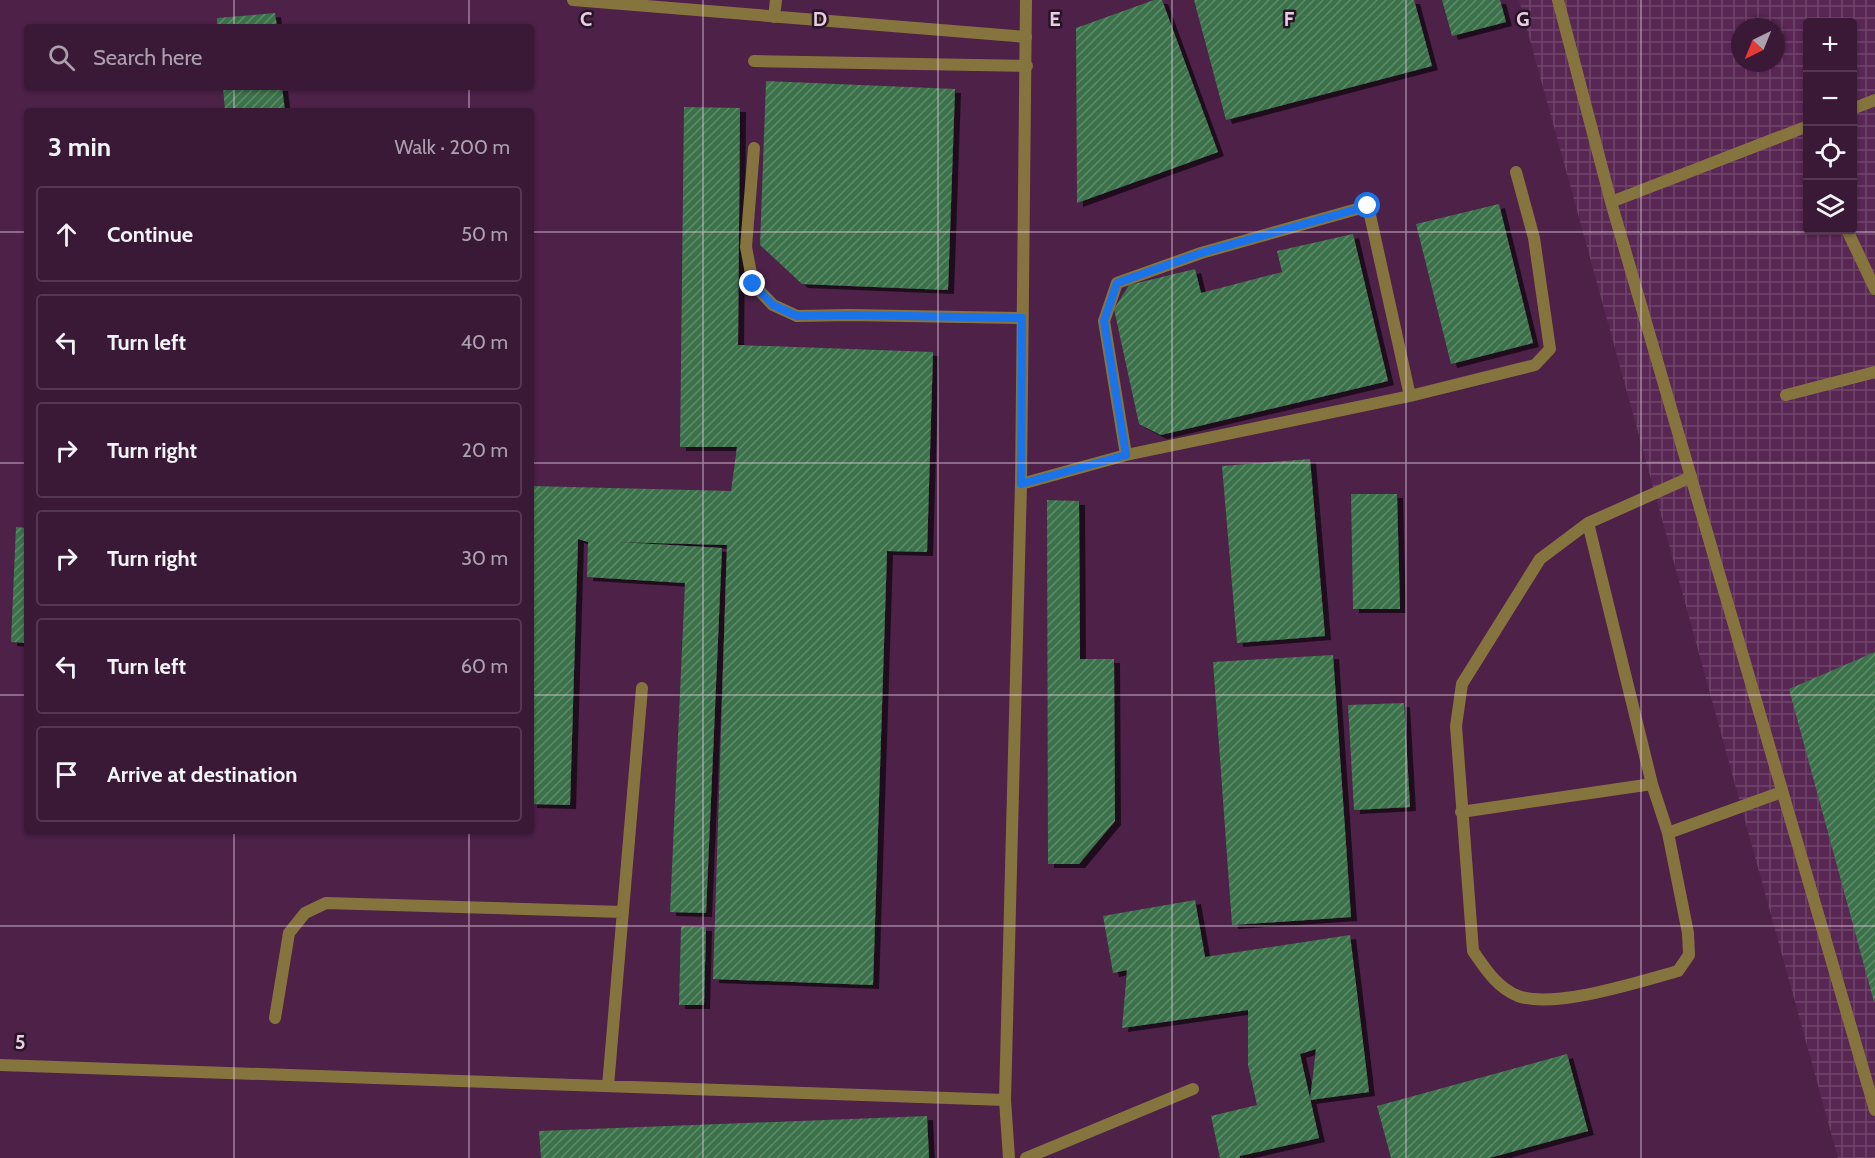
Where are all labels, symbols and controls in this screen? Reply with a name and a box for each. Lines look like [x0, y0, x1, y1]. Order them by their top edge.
text: C [580, 7, 592, 31]
text: D [813, 7, 827, 31]
text: E [1049, 7, 1061, 31]
text: F [1284, 7, 1295, 31]
text: G [1516, 7, 1530, 31]
north arrow [1731, 18, 1785, 72]
map controls [1803, 18, 1857, 234]
button: + [1803, 18, 1857, 72]
search box [24, 24, 534, 90]
icon: search [45, 41, 78, 74]
text: Search here [93, 44, 202, 71]
button: − [1803, 72, 1857, 126]
button: locate [1803, 126, 1857, 180]
text: 3 min [48, 131, 111, 163]
text: Walk · 200 m [394, 135, 510, 159]
button: layers [1803, 180, 1857, 234]
route start [1354, 192, 1380, 218]
icon: ahead [50, 218, 83, 251]
text: Continue [107, 221, 193, 248]
text: 50 m [461, 222, 508, 246]
route end [739, 270, 765, 296]
icon: left [50, 326, 83, 359]
text: Turn left [107, 329, 186, 356]
text: 40 m [460, 330, 508, 354]
icon: right [50, 434, 83, 467]
text: Turn right [107, 437, 197, 464]
text: 20 m [462, 438, 508, 462]
icon: right [50, 542, 83, 575]
text: Turn right [107, 545, 197, 572]
text: 30 m [461, 546, 508, 570]
icon: left [50, 650, 83, 683]
text: Turn left [107, 653, 186, 680]
text: 60 m [461, 654, 508, 678]
icon: arrive [50, 758, 83, 791]
text: Arrive at destination [107, 761, 297, 788]
text: 5 [15, 1030, 25, 1054]

